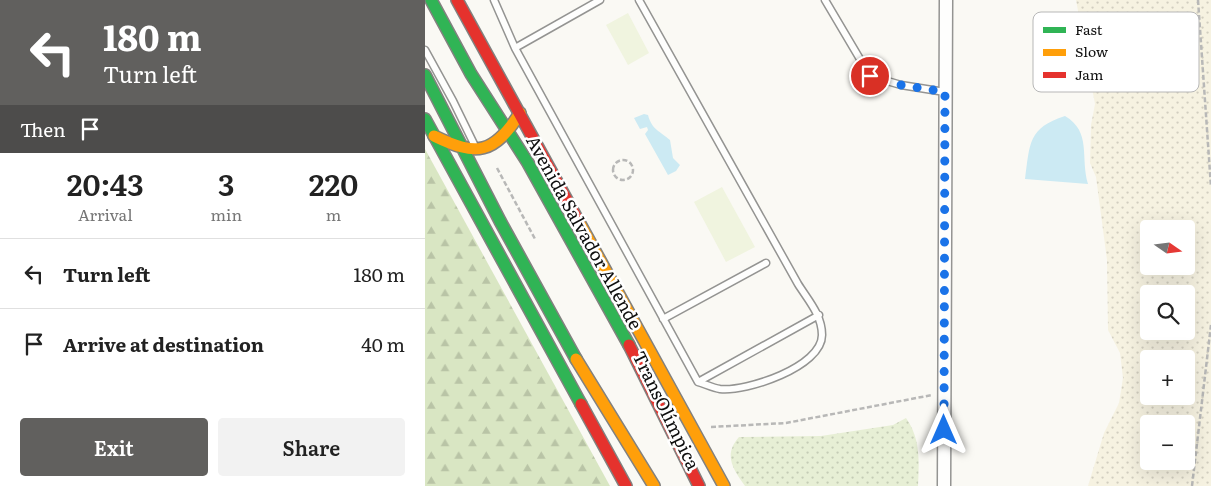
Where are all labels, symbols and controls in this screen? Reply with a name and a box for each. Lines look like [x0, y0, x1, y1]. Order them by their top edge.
text: 180 m [103, 10, 202, 62]
legend [1033, 12, 1199, 92]
text: Fast [1075, 19, 1103, 39]
icon: left [20, 20, 85, 85]
text: Slow [1075, 41, 1108, 61]
pin [849, 55, 891, 97]
text: Turn left [103, 57, 197, 90]
icon: arrive [856, 62, 884, 90]
text: Jam [1075, 64, 1104, 84]
text: Then [20, 115, 66, 143]
icon: arrive [76, 115, 104, 143]
street label: Avenida Salvador Allende [520, 130, 650, 334]
text: 20:43 [67, 161, 144, 205]
text: 3 [218, 161, 235, 205]
text: 220 [309, 161, 358, 205]
text: Arrival [78, 202, 133, 226]
text: min [211, 202, 242, 226]
text: m [326, 202, 341, 226]
north arrow [1140, 220, 1195, 275]
map controls [1140, 220, 1195, 470]
icon: left [20, 260, 48, 288]
text: Turn left [63, 260, 150, 288]
text: 180 m [354, 260, 405, 288]
button: search [1140, 285, 1195, 340]
icon: arrive [20, 330, 48, 358]
text: Arrive at destination [63, 330, 264, 358]
text: 40 m [361, 330, 405, 358]
street label: TransOlímpica [627, 346, 708, 474]
button: + [1140, 350, 1195, 405]
position arrow [917, 403, 969, 455]
button: − [1140, 415, 1195, 470]
button: Exit [20, 418, 208, 476]
button: Share [218, 418, 405, 476]

